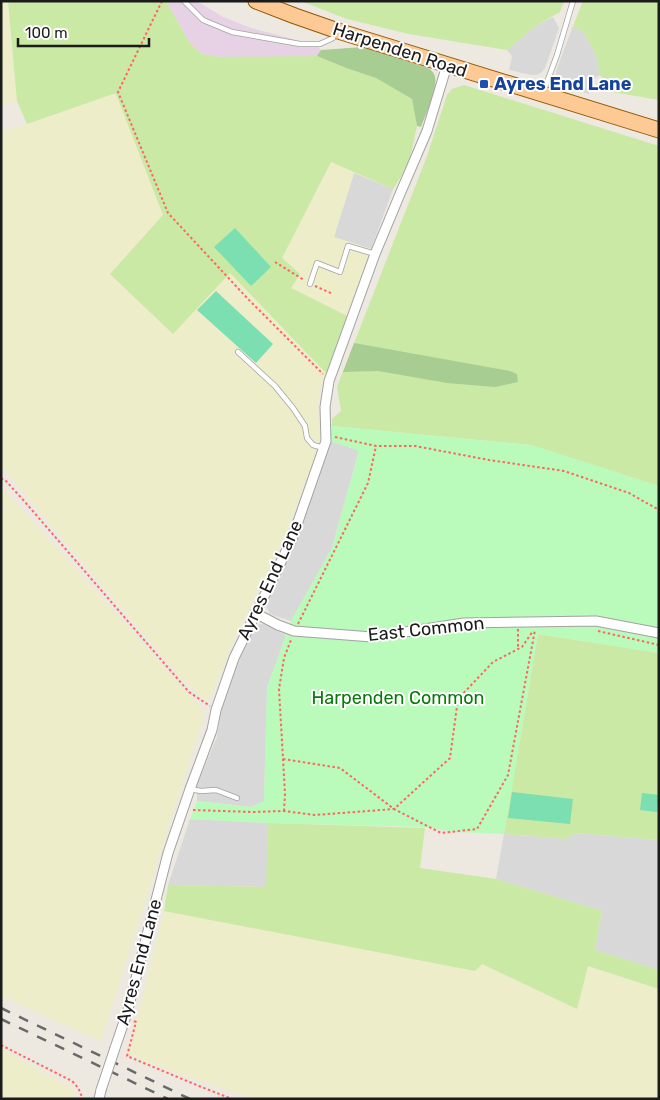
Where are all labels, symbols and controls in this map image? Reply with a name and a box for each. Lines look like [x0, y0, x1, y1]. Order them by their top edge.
scale bar [18, 15, 149, 47]
street label: Harpenden Road [330, 18, 470, 82]
text: 100 m [25, 24, 67, 42]
place label: Ayres End Lane [494, 73, 632, 95]
marker: Ayres End Lane [478, 78, 490, 90]
street label: Ayres End Lane [233, 517, 307, 643]
street label: East Common [367, 612, 485, 646]
park label: Harpenden Common [311, 687, 485, 709]
street label: Ayres End Lane [112, 896, 166, 1028]

